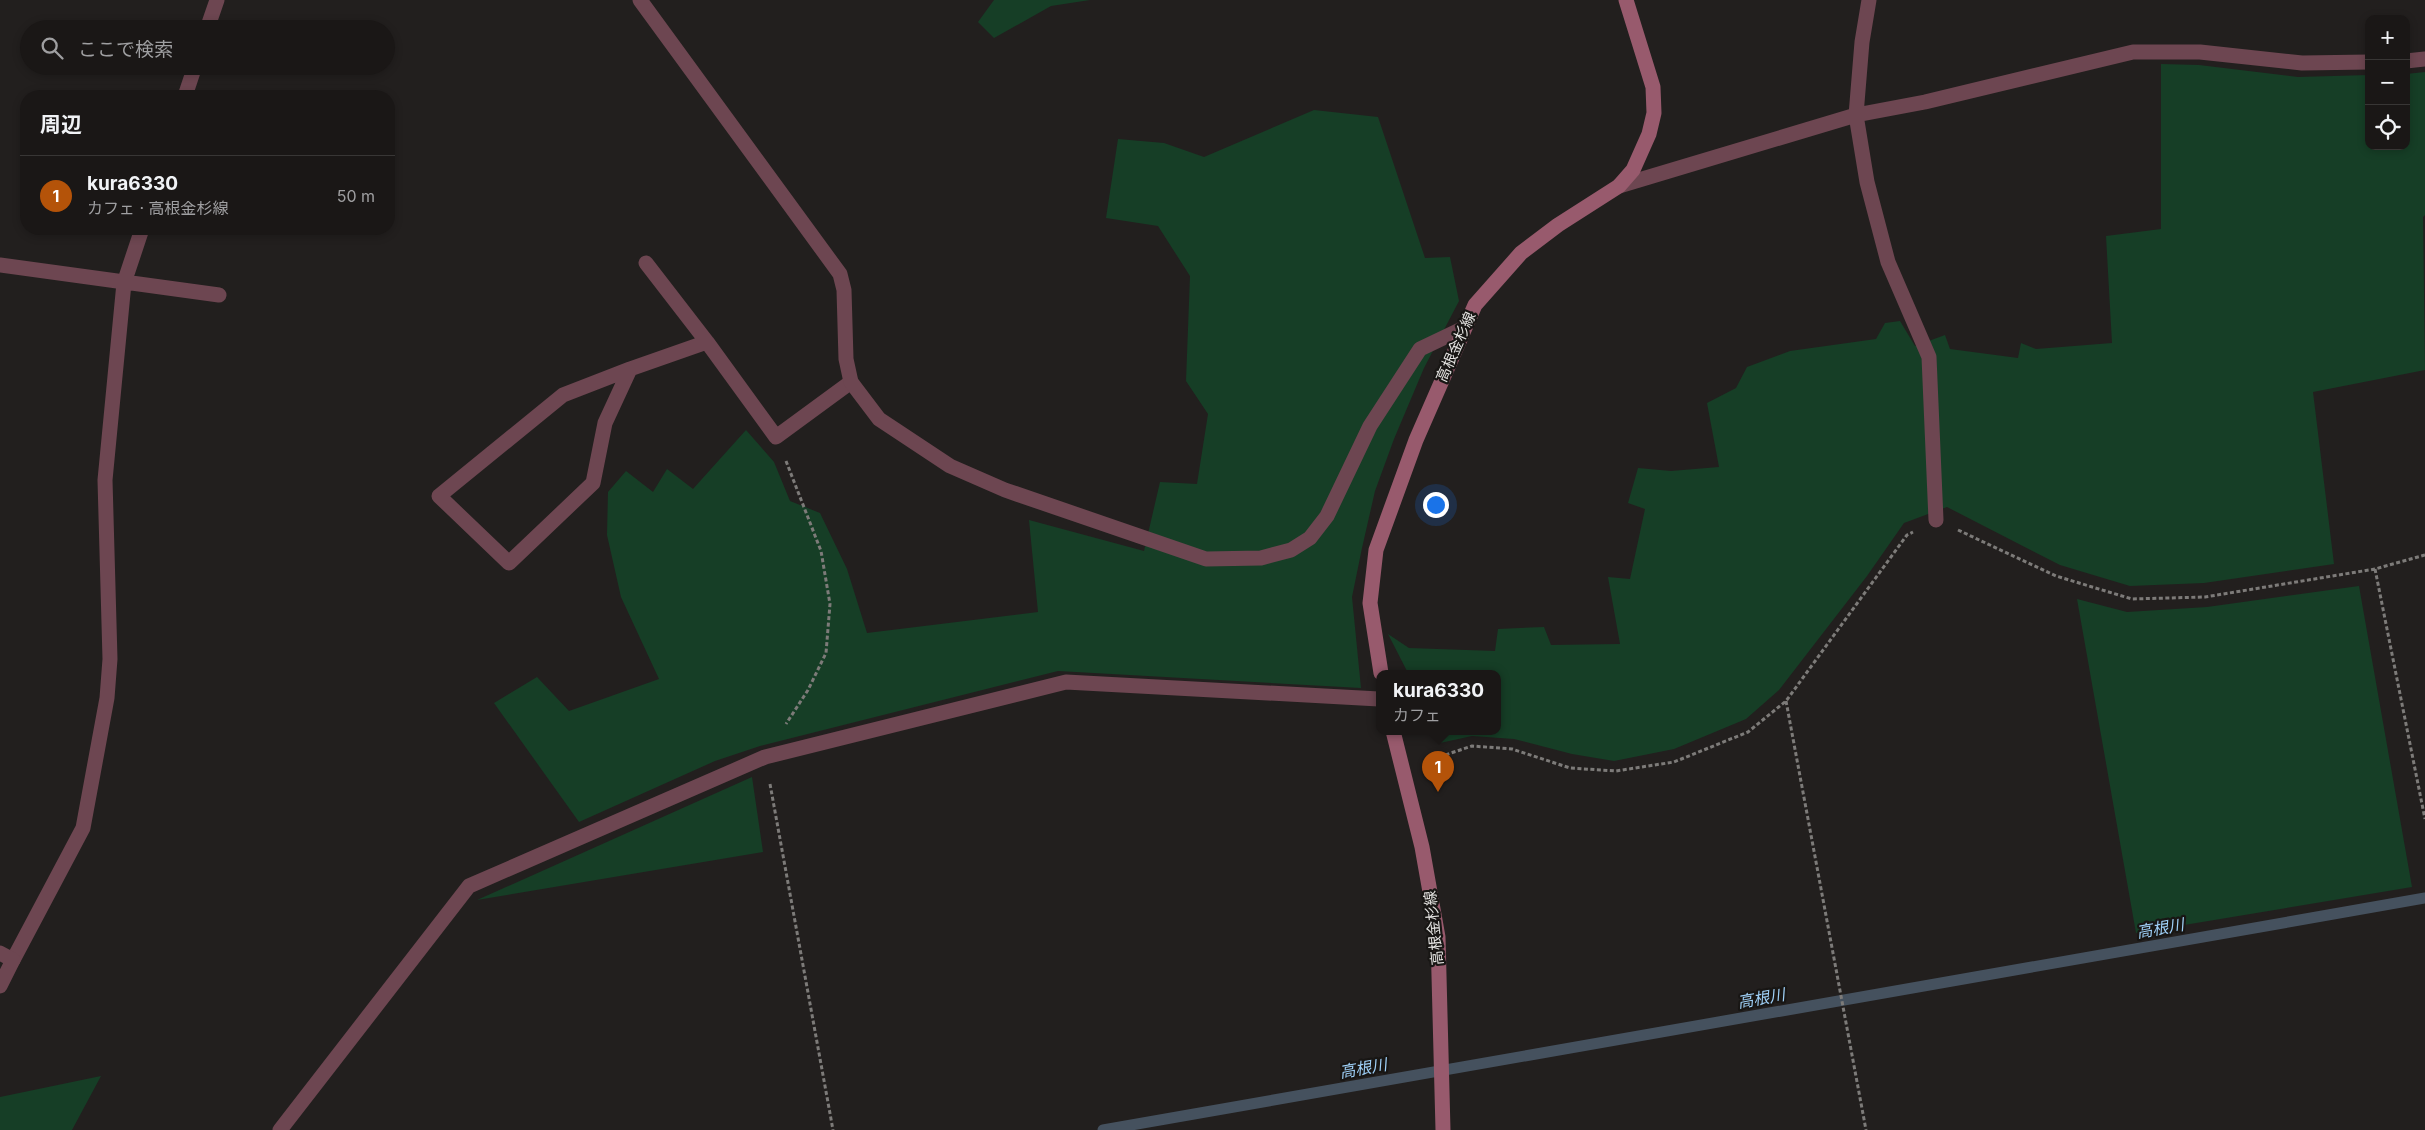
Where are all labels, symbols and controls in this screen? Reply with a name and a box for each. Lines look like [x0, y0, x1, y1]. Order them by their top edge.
map controls [2365, 15, 2410, 150]
button: + [2365, 15, 2410, 60]
search box [20, 20, 395, 75]
icon: search [38, 34, 66, 62]
text: ここで検索 [78, 38, 173, 61]
button: − [2365, 60, 2410, 105]
button: locate [2365, 105, 2410, 150]
text: 周辺 [40, 112, 82, 137]
text: kura6330 [87, 172, 178, 195]
text: 1 [53, 186, 59, 206]
text: 50 m [337, 186, 375, 206]
text: カフェ · 高根金杉線 [87, 198, 229, 218]
street label: 高根金杉線 [1432, 309, 1479, 385]
your location [1423, 492, 1449, 518]
popup [1376, 670, 1501, 735]
text: kura6330 [1393, 679, 1484, 702]
text: カフェ [1393, 705, 1441, 725]
pin: 1 [1422, 751, 1454, 792]
street label: 高根金杉線 [1420, 890, 1447, 966]
water label: 高根川 [2135, 914, 2187, 942]
water label: 高根川 [1736, 984, 1788, 1012]
water label: 高根川 [1338, 1054, 1390, 1082]

